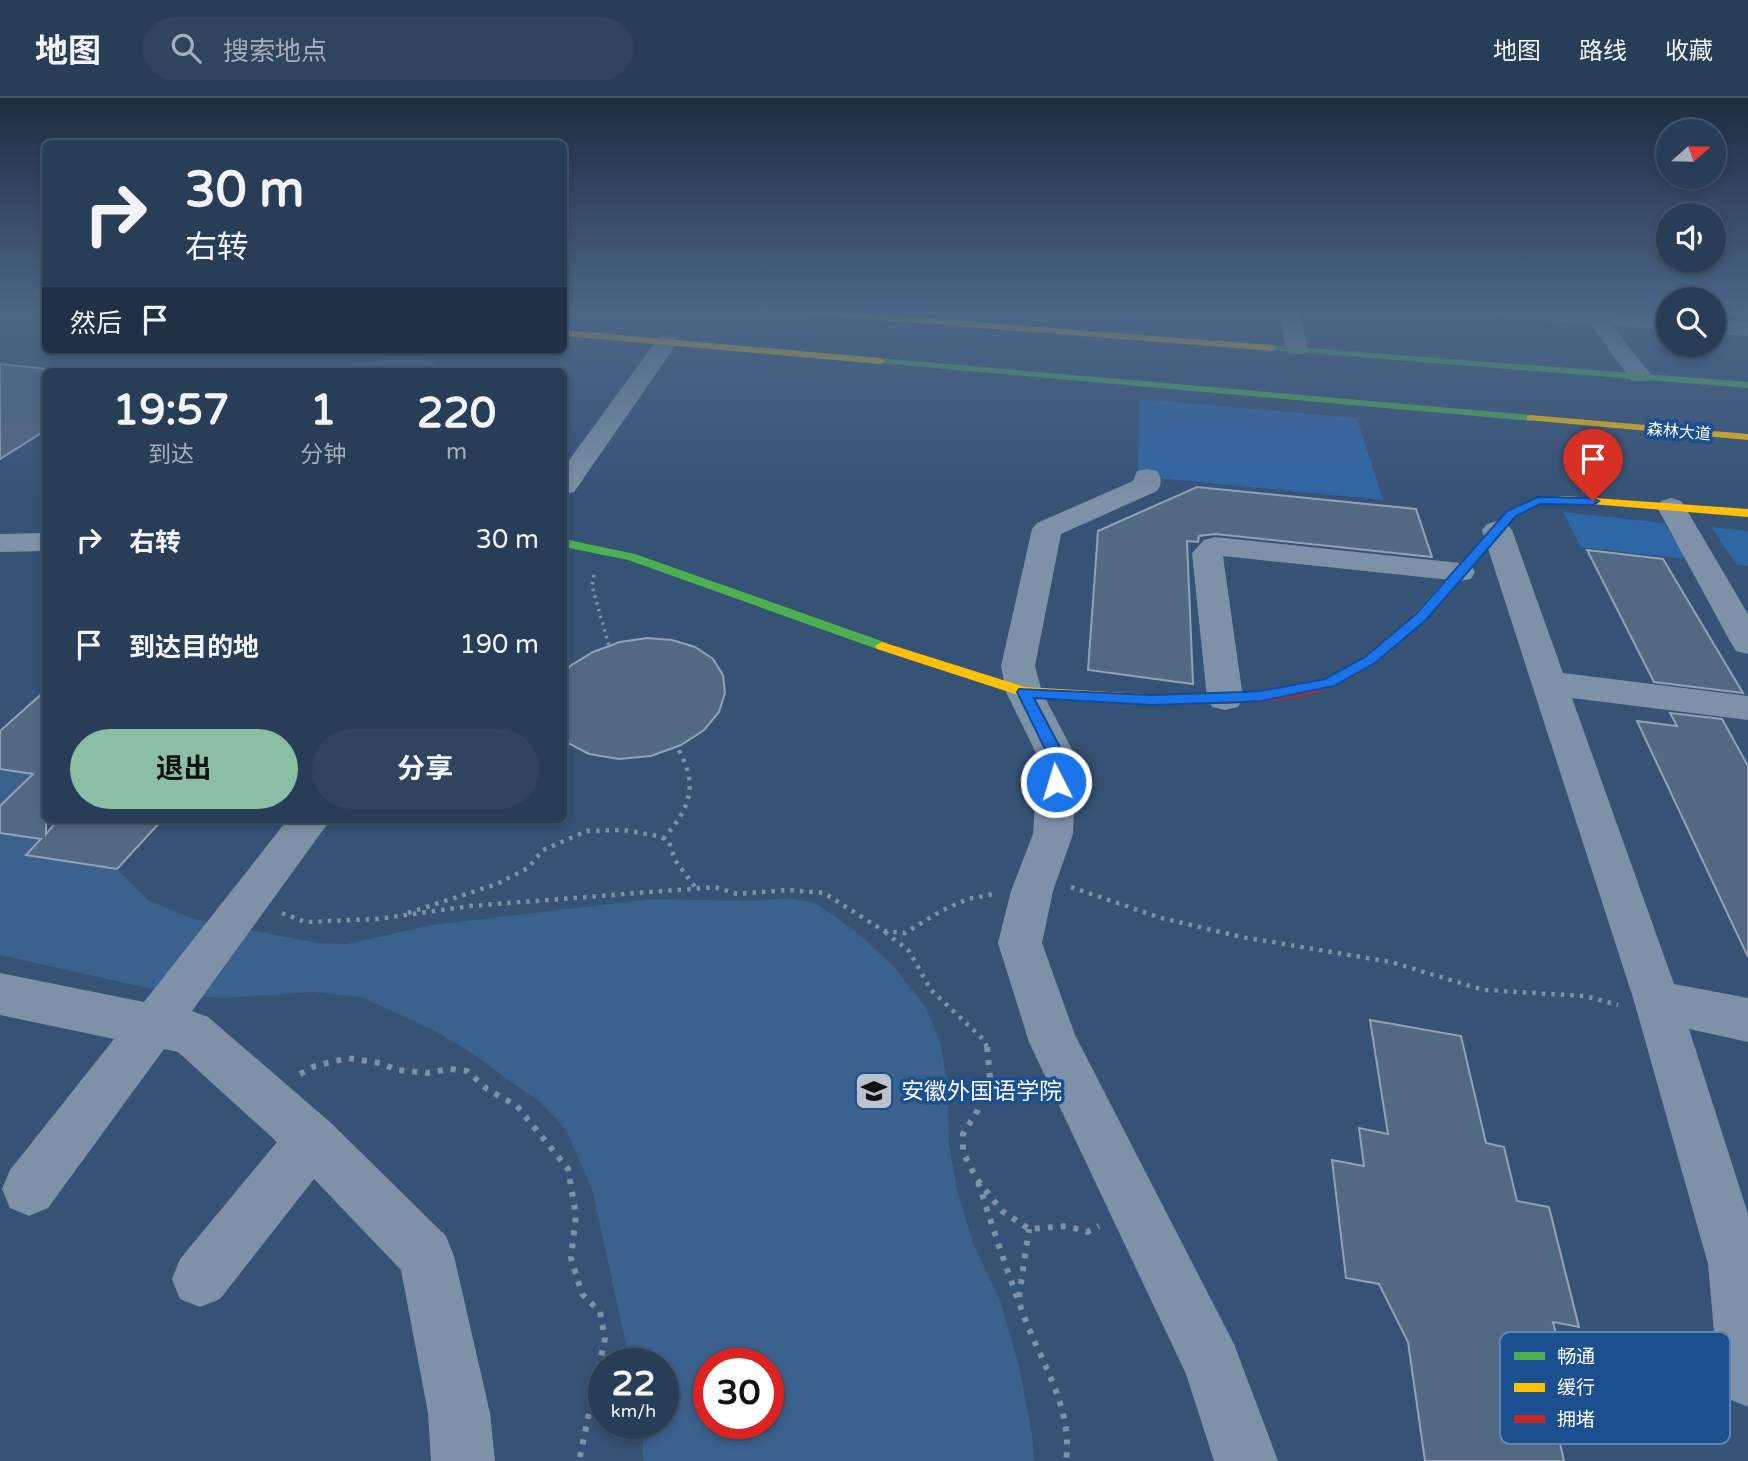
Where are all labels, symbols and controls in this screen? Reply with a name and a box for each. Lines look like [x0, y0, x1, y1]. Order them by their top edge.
search box [143, 17, 633, 80]
icon: search [167, 29, 205, 67]
text: 地图 [35, 32, 101, 71]
text: 搜索地点 [223, 36, 327, 67]
text: 地图 [1493, 37, 1541, 66]
text: 路线 [1579, 37, 1627, 66]
text: 收藏 [1665, 37, 1713, 66]
north arrow [1656, 119, 1726, 189]
map controls [1656, 119, 1726, 357]
text: 30 m [185, 161, 304, 220]
icon: right [70, 168, 161, 259]
button: sound [1656, 203, 1726, 273]
text: 右转 [185, 229, 249, 267]
button: search [1656, 287, 1726, 357]
icon: arrive [136, 301, 174, 339]
text: 然后 [70, 308, 122, 339]
text: 19:57 [113, 385, 229, 436]
text: 1 [310, 385, 336, 436]
text: 220 [417, 388, 496, 439]
street label: 森林大道 [1646, 419, 1712, 445]
pin [1563, 429, 1623, 501]
text: m [446, 438, 467, 466]
icon: arrive [1574, 440, 1612, 478]
text: 到达 [148, 441, 194, 469]
text: 分钟 [300, 441, 346, 469]
icon: right [70, 521, 108, 559]
text: 30 m [476, 524, 539, 555]
text: 右转 [129, 527, 181, 558]
icon: arrive [70, 626, 108, 664]
text: 190 m [459, 629, 539, 660]
text: 到达目的地 [129, 632, 259, 663]
button: 退出 [70, 729, 298, 809]
button: 分享 [312, 729, 539, 809]
position arrow [1019, 745, 1093, 819]
school or university icon: 安徽外国语学院 [853, 1070, 895, 1112]
place label: 安徽外国语学院 [901, 1078, 1062, 1106]
legend [1500, 1332, 1730, 1444]
text: 畅通 [1557, 1346, 1595, 1368]
speed limit sign: 30 [693, 1348, 784, 1439]
text: 22 [612, 1363, 655, 1405]
text: 缓行 [1557, 1377, 1595, 1399]
text: km/h [611, 1400, 656, 1422]
text: 拥堵 [1557, 1409, 1595, 1431]

